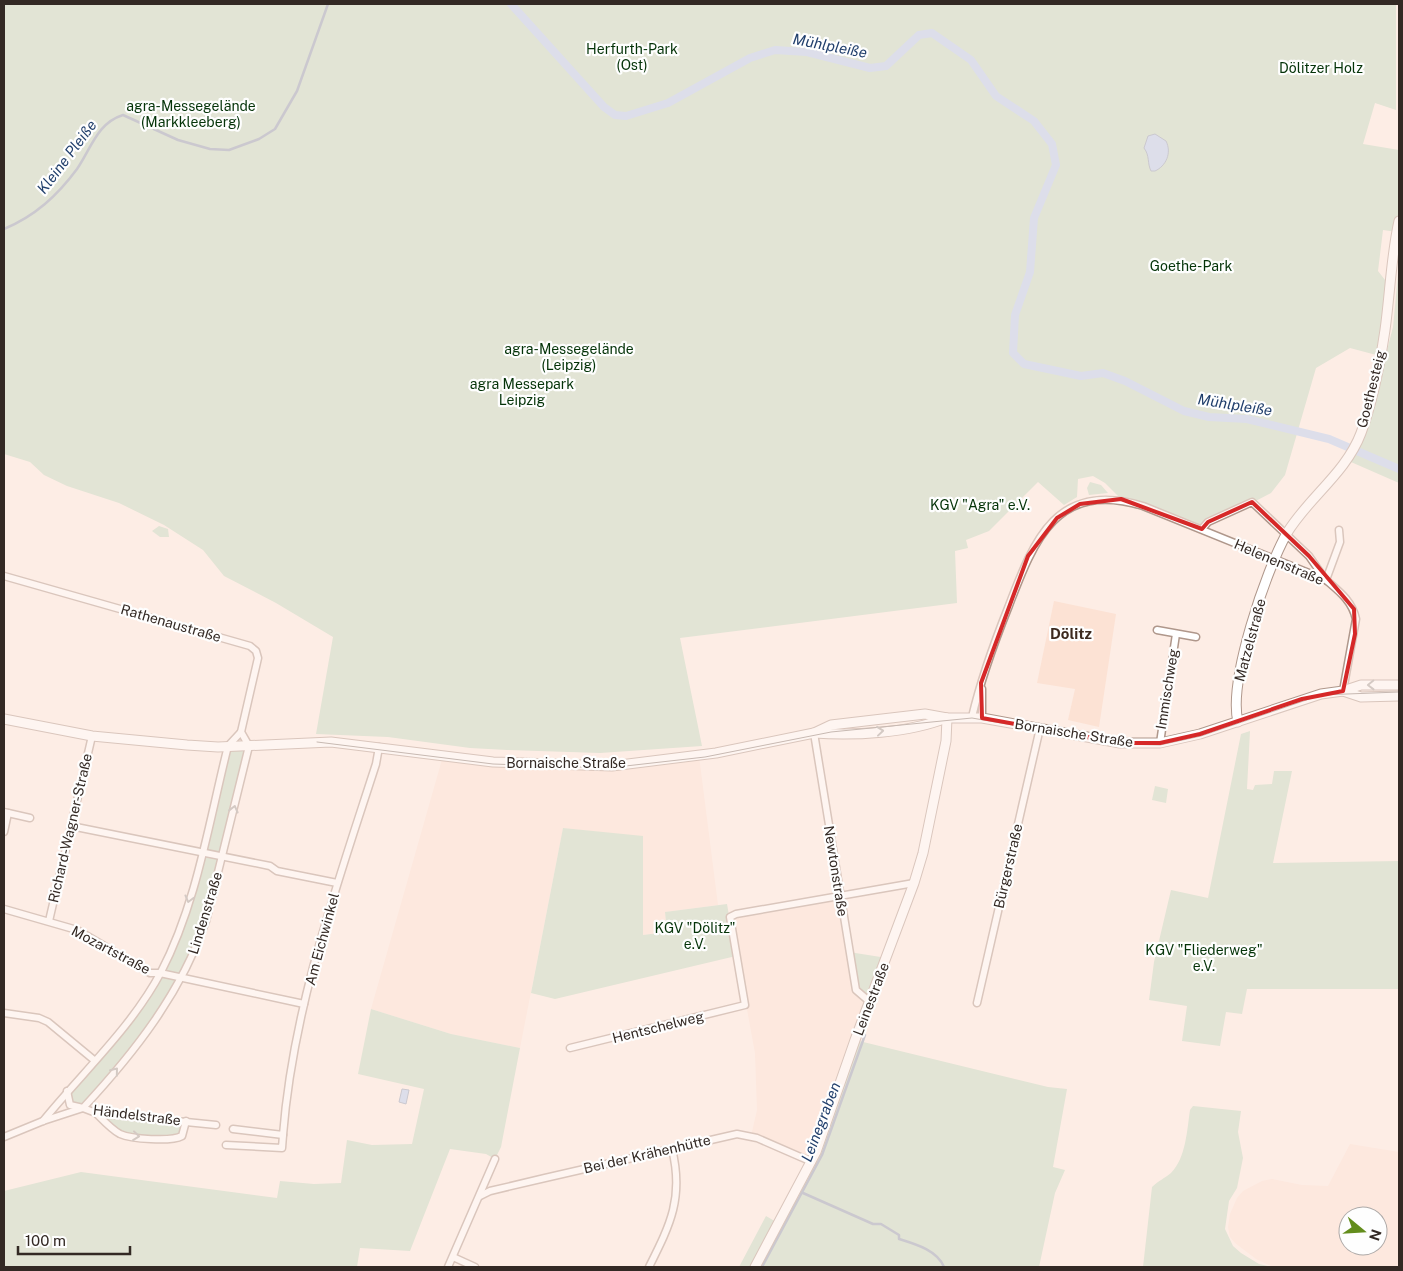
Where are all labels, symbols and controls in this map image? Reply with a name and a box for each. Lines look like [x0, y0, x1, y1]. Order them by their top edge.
water label: Mühlpleiße [792, 30, 869, 61]
park label: Herfurth-Park (Ost) [586, 41, 678, 73]
park label: Dölitzer Holz [1279, 60, 1363, 76]
park label: agra-Messegelände (Markkleeberg) [126, 98, 256, 130]
water label: Kleine Pleiße [33, 117, 100, 197]
park label: Goethe-Park [1150, 258, 1232, 274]
park label: agra-Messegelände (Leipzig) [504, 341, 634, 373]
street label: Goethesteig [1354, 348, 1388, 429]
park label: agra Messepark Leipzig [470, 376, 574, 408]
water label: Mühlpleiße [1197, 390, 1274, 419]
park label: KGV "Agra" e.V. [930, 497, 1030, 513]
street label: Helenenstraße [1232, 536, 1326, 588]
street label: Matzelstraße [1231, 597, 1269, 683]
street label: Rathenaustraße [119, 601, 223, 645]
district label: Dölitz [1050, 625, 1092, 642]
street label: Immischweg [1153, 647, 1181, 730]
one-way arrow [1366, 680, 1374, 690]
street label: Bornaische Straße [1014, 716, 1134, 750]
one-way arrow [876, 726, 884, 737]
street label: Richard-Wagner-Straße [45, 752, 95, 904]
street label: Bornaische Straße [506, 755, 626, 771]
one-way arrow [228, 806, 238, 814]
street label: Bürgerstraße [991, 822, 1026, 910]
street label: Newtonstraße [821, 824, 851, 918]
street label: Lindenstraße [185, 870, 225, 956]
street label: Am Eichwinkel [302, 891, 342, 987]
one-way arrow [184, 895, 195, 904]
park label: KGV "Dölitz" e.V. [654, 920, 736, 952]
street label: Mozartstraße [69, 923, 153, 977]
park label: KGV "Fliederweg" e.V. [1145, 942, 1263, 974]
street label: Leinestraße [850, 960, 892, 1038]
street label: Hentschelweg [611, 1008, 706, 1046]
one-way arrow [109, 1068, 118, 1077]
water label: Leinegraben [798, 1080, 844, 1164]
street label: Händelstraße [92, 1102, 182, 1128]
one-way arrow [133, 1131, 141, 1142]
street label: Bei der Krähenhütte [582, 1132, 712, 1176]
north arrow [1338, 1206, 1388, 1256]
scale bar [18, 1224, 130, 1256]
text: N [1366, 1227, 1385, 1243]
text: 100 m [25, 1232, 66, 1249]

